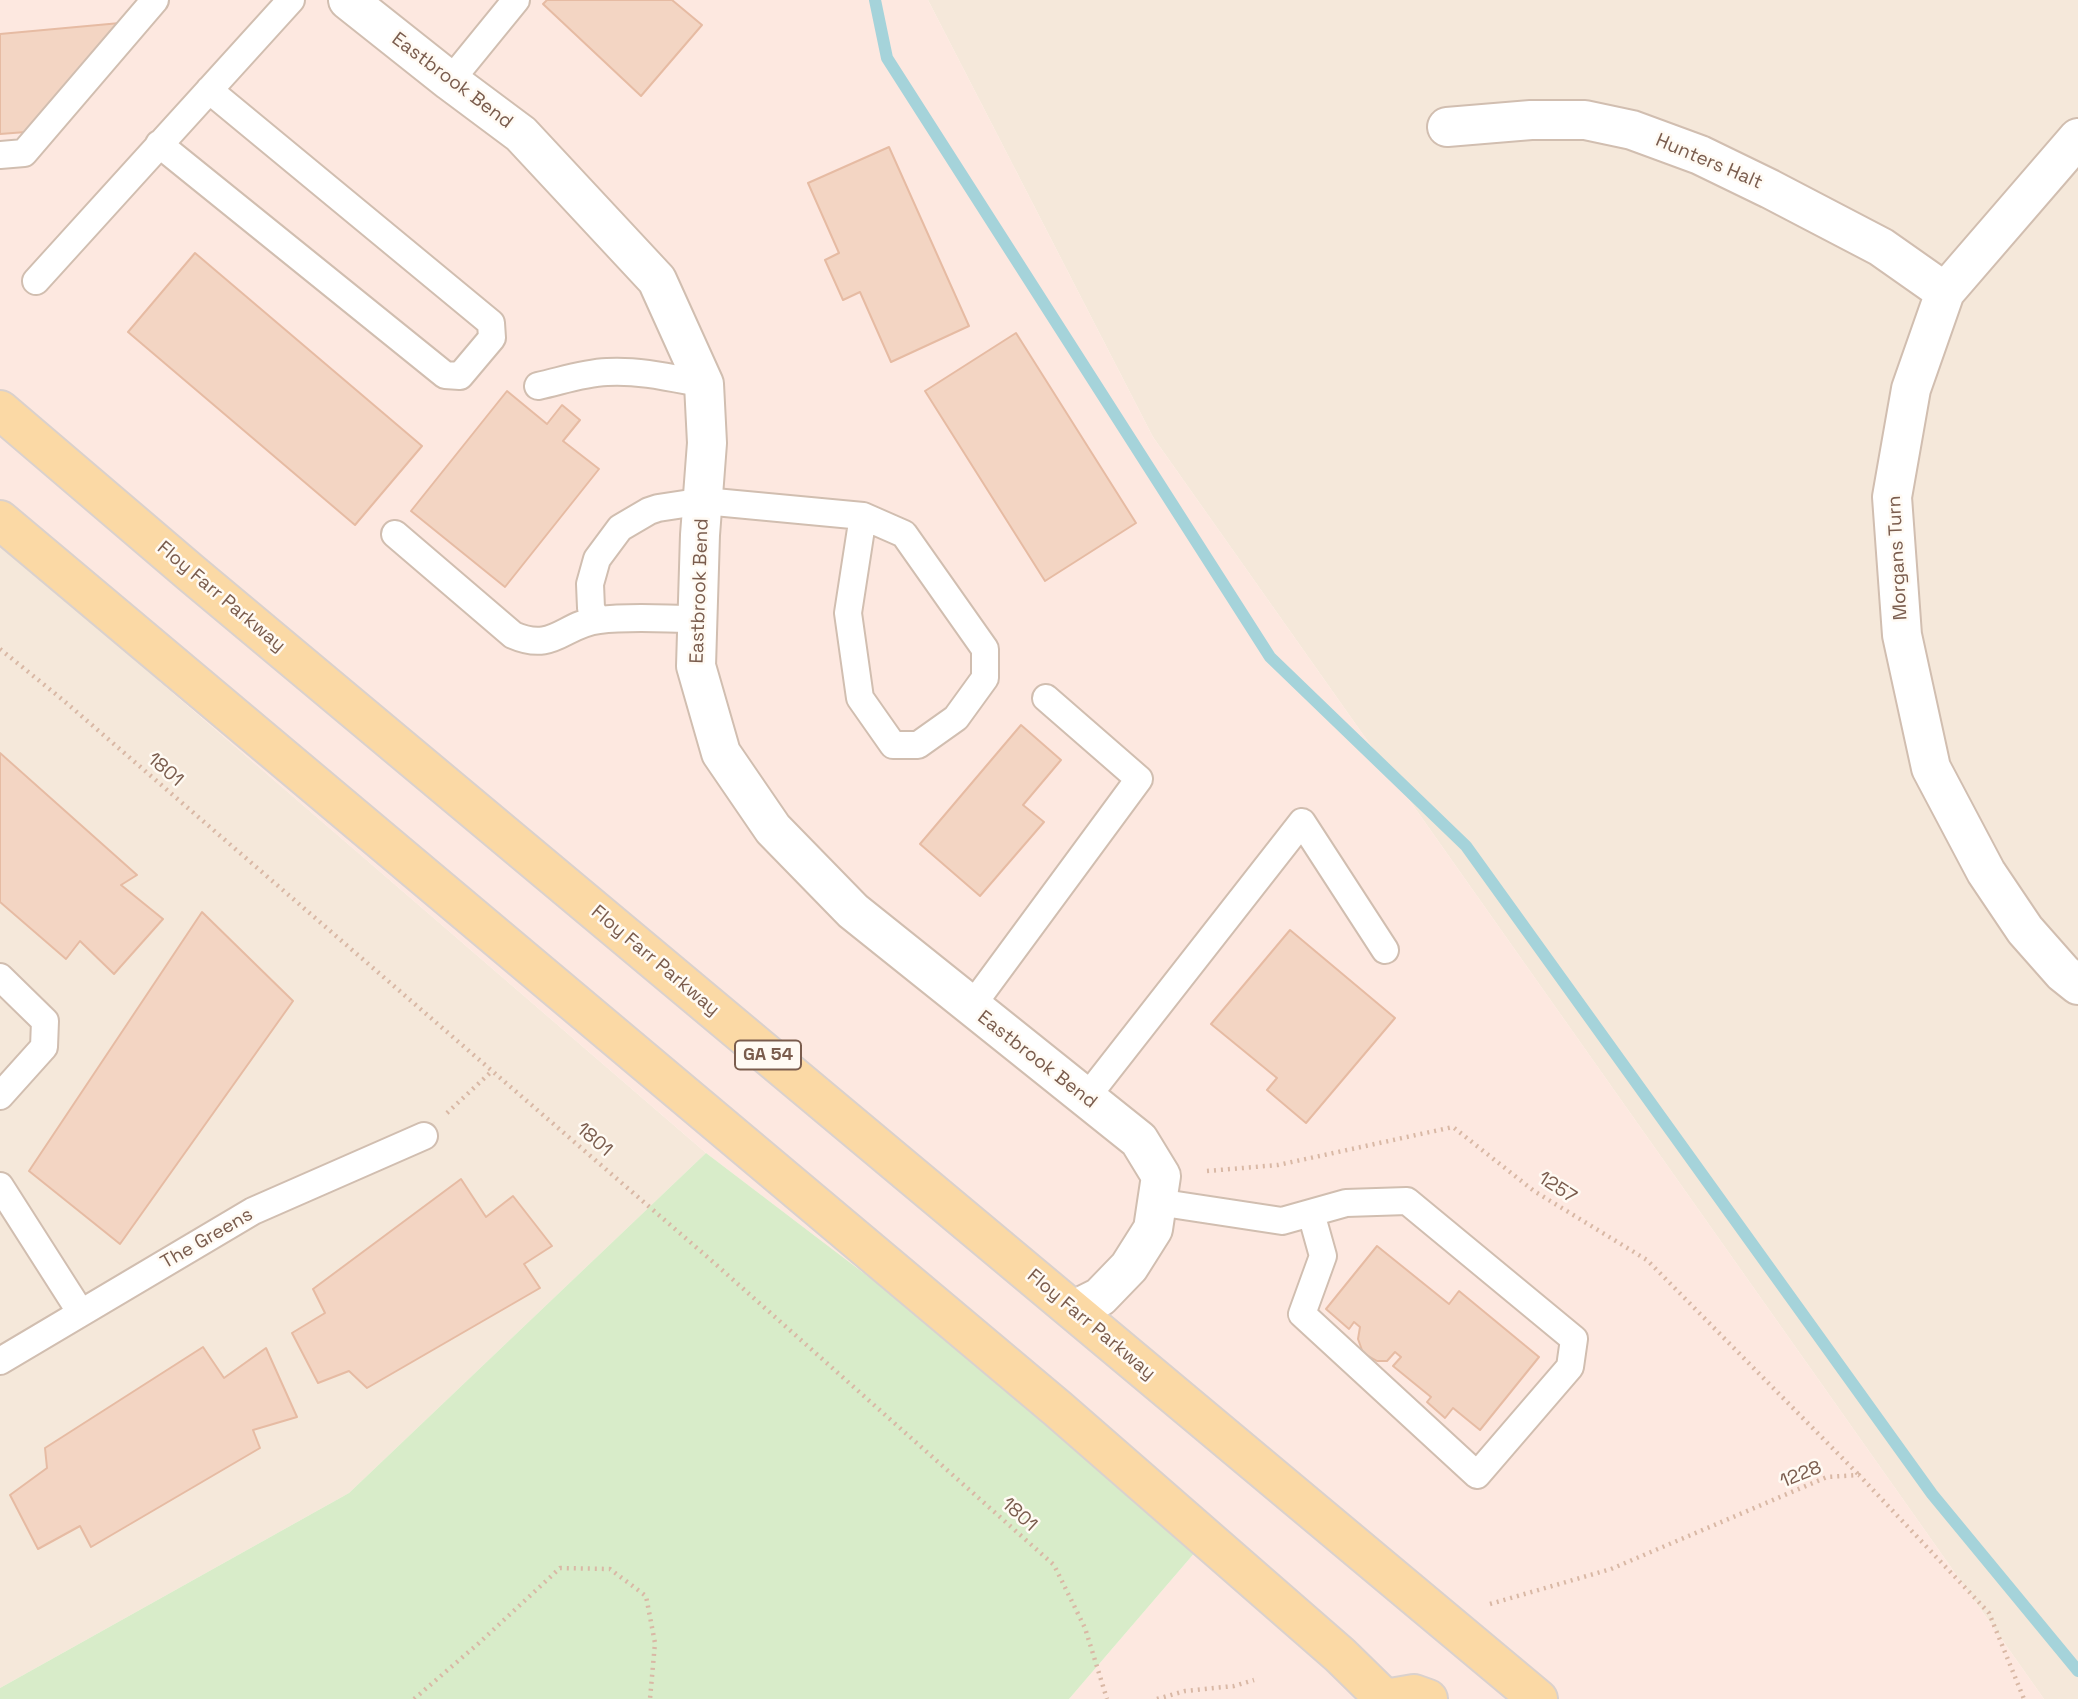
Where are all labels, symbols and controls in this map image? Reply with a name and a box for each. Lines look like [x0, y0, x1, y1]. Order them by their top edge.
street label: Eastbrook Bend [387, 28, 517, 134]
street label: Hunters Halt [1652, 129, 1766, 195]
street label: Morgans Turn [1883, 495, 1913, 621]
street label: Eastbrook Bend [686, 518, 714, 664]
street label: Floy Farr Parkway [152, 537, 290, 657]
street label: 1801 [142, 748, 188, 792]
street label: Floy Farr Parkway [586, 901, 724, 1021]
street label: Eastbrook Bend [973, 1006, 1101, 1114]
road number: GA 54 [735, 1040, 801, 1070]
street label: 1801 [571, 1118, 617, 1162]
street label: 1257 [1533, 1167, 1581, 1209]
street label: The Greens [157, 1204, 257, 1274]
street label: Floy Farr Parkway [1022, 1265, 1160, 1385]
street label: 1228 [1777, 1456, 1825, 1494]
street label: 1801 [997, 1493, 1041, 1537]

